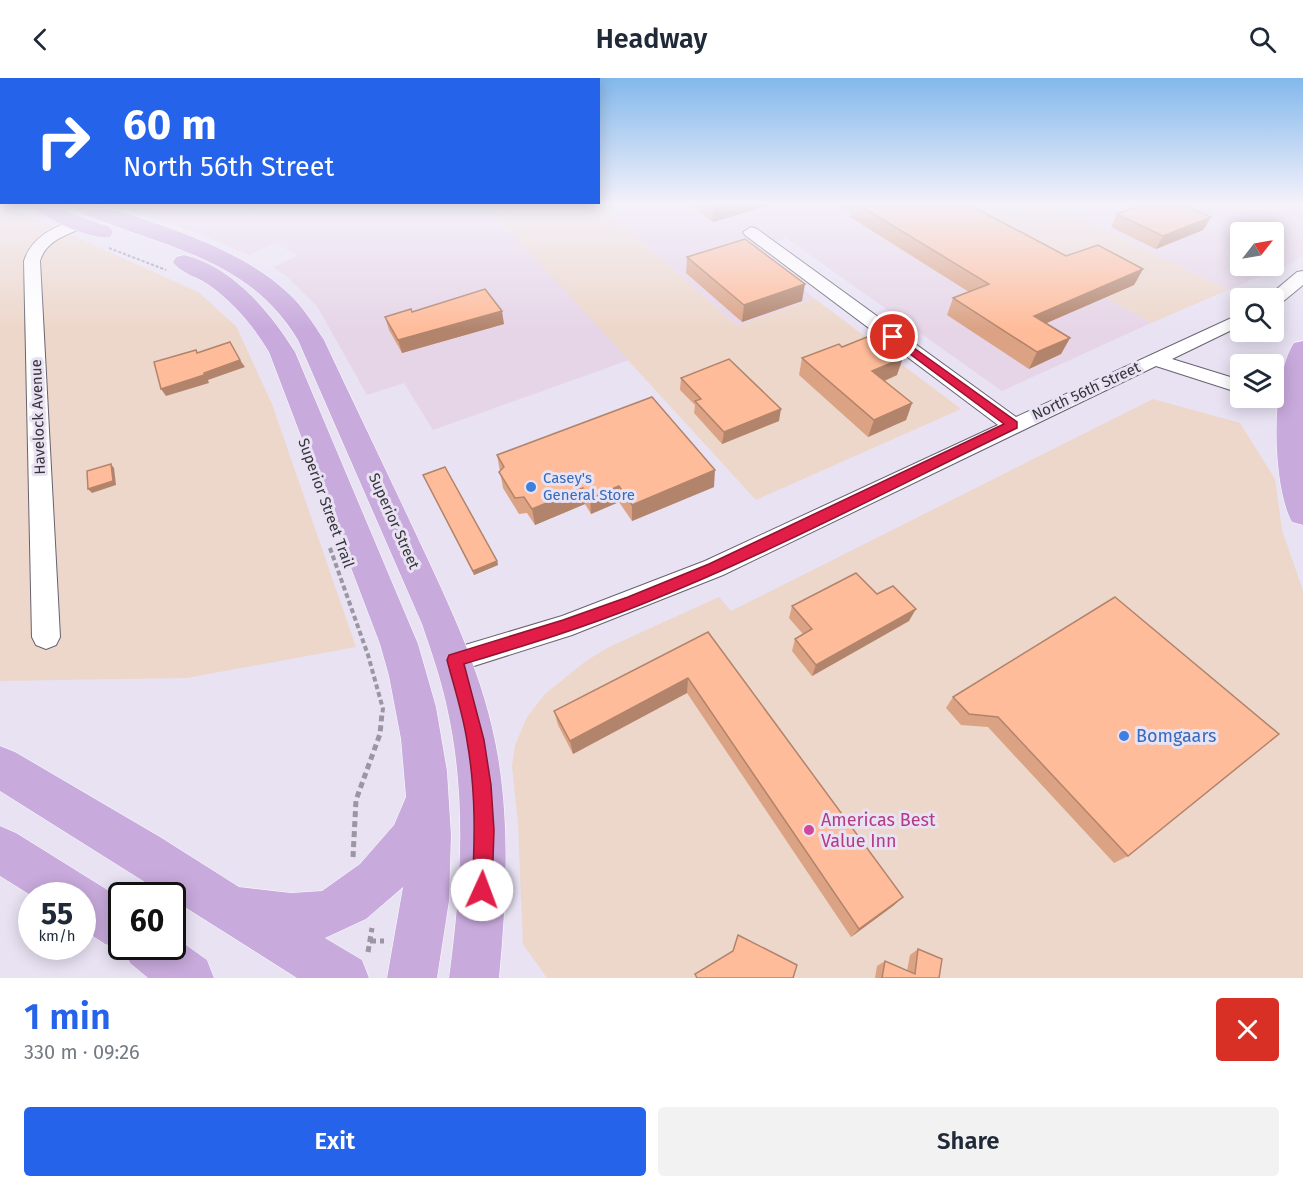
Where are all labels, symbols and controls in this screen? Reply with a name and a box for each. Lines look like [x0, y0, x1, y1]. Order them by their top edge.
icon: back [24, 23, 57, 56]
text: Headway [596, 23, 707, 55]
icon: search [1246, 23, 1279, 56]
text: 60 m [123, 100, 217, 150]
icon: right [24, 102, 102, 180]
text: North 56th Street [123, 151, 334, 183]
north arrow [1230, 222, 1284, 276]
map controls [1230, 222, 1284, 408]
button: search [1230, 288, 1284, 342]
pin [867, 311, 918, 362]
icon: arrive [876, 320, 909, 353]
button: layers [1230, 354, 1284, 408]
street label: North 56th Street [1029, 358, 1144, 424]
street label: Havelock Avenue [27, 359, 49, 475]
street label: Superior Street Trail [294, 436, 358, 571]
place label: Casey's General Store [543, 469, 635, 504]
street label: Superior Street [365, 470, 423, 572]
marker: Casey's General Store [524, 480, 538, 494]
place label: Bomgaars [1136, 725, 1216, 747]
marker: Bomgaars [1117, 729, 1131, 743]
place label: Americas Best Value Inn [821, 809, 936, 852]
marker: Americas Best Value Inn [802, 823, 816, 837]
position arrow [450, 858, 514, 922]
speed limit sign: 60 [108, 882, 186, 960]
text: 55 [41, 896, 73, 932]
text: km/h [38, 927, 76, 945]
text: 1 min [24, 995, 111, 1039]
button: close [1216, 998, 1279, 1061]
text: 330 m · 09:26 [24, 1040, 140, 1064]
button: Exit [24, 1107, 646, 1176]
button: Share [658, 1107, 1279, 1176]

